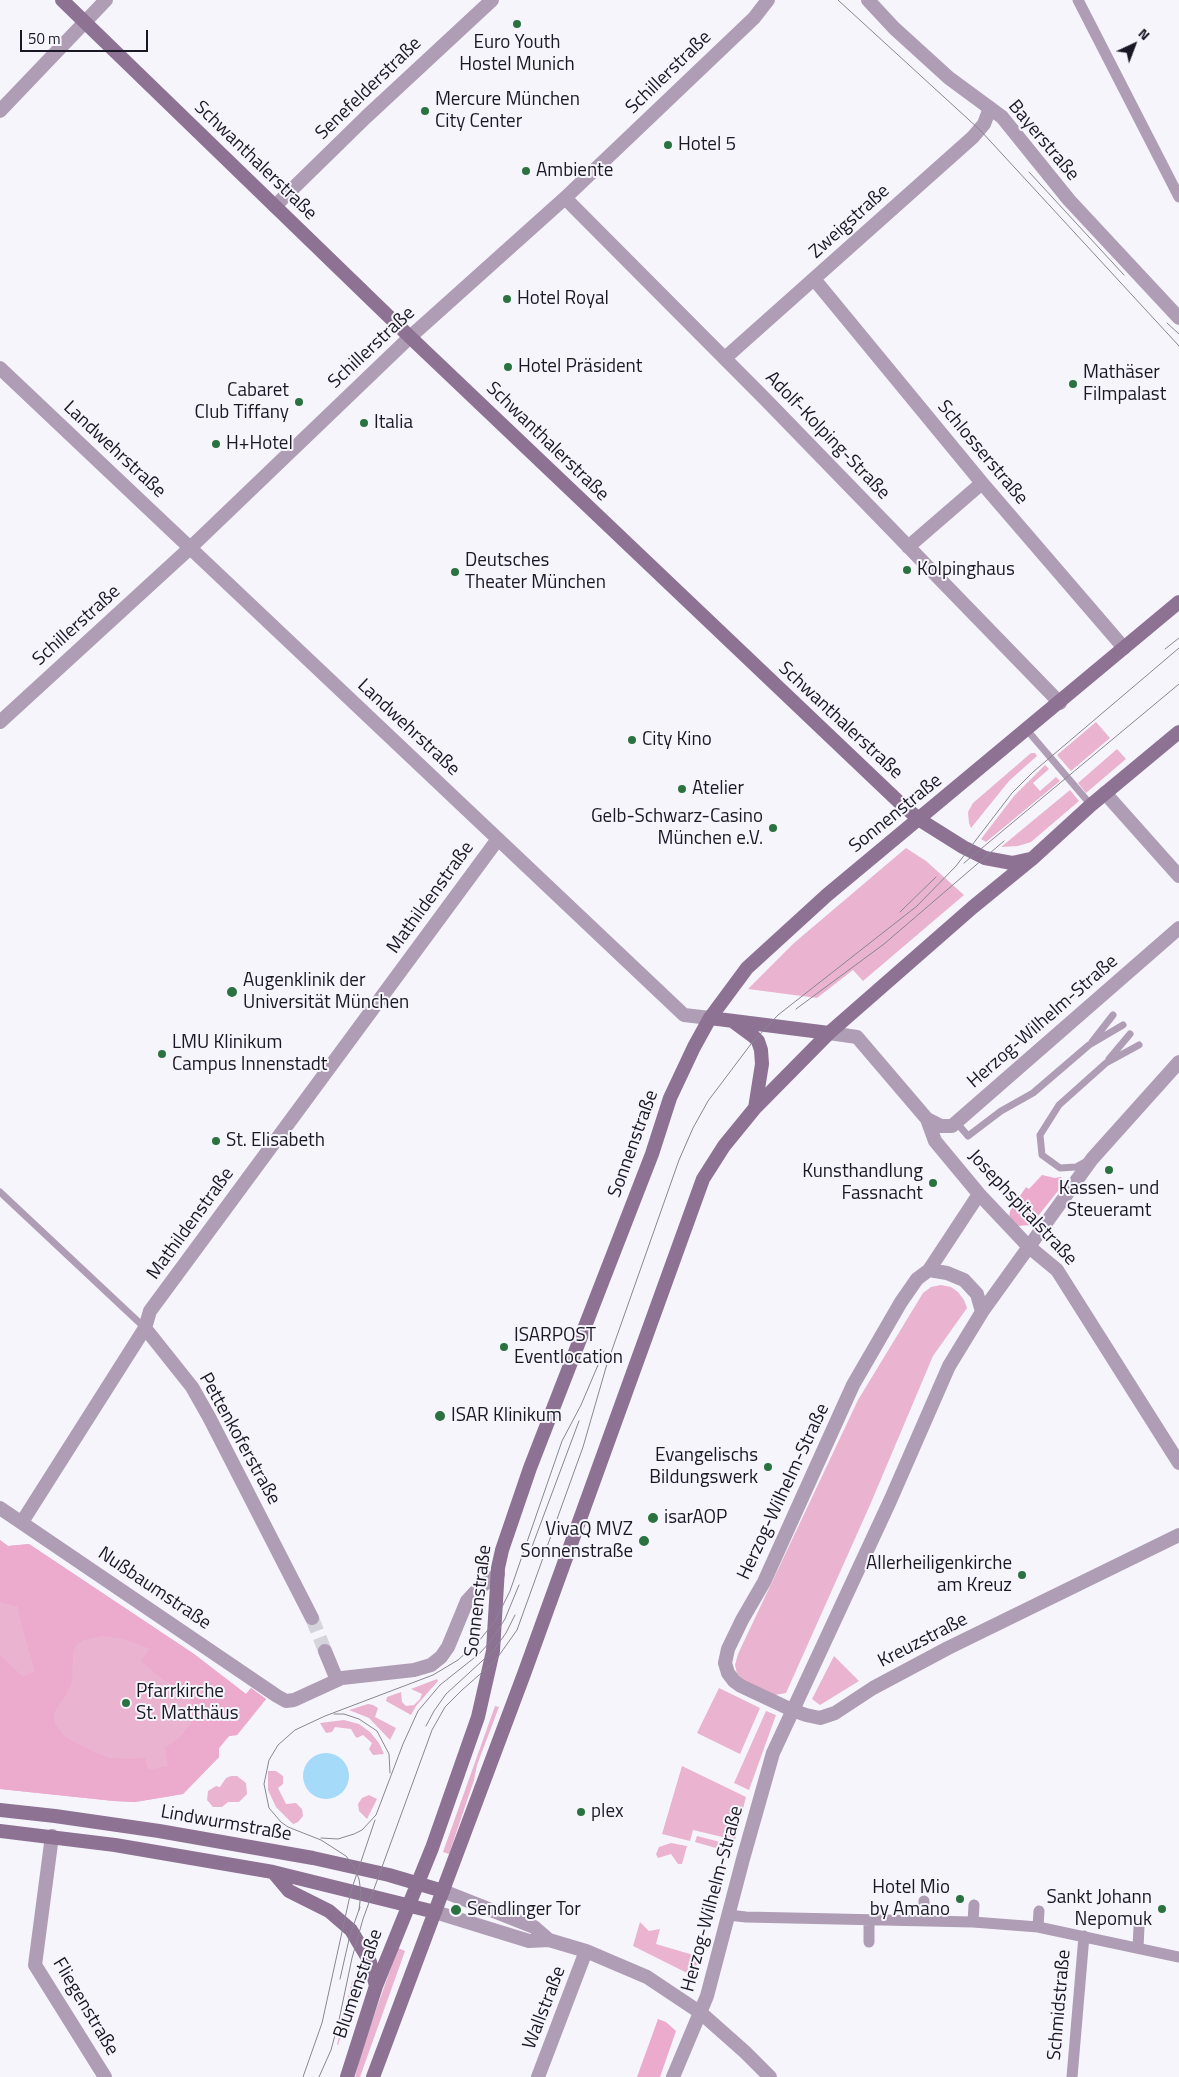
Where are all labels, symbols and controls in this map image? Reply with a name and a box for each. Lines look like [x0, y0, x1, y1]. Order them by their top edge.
marker: Euro Youth Hostel Munich [511, 18, 523, 30]
scale bar [22, 20, 150, 52]
north arrow [1109, 20, 1159, 70]
text: N [1134, 23, 1155, 45]
text: 50 m [28, 27, 61, 50]
street label: Schillerstraße [622, 27, 716, 119]
place label: Euro Youth Hostel Munich [459, 32, 575, 76]
street label: Senefelderstraße [311, 33, 427, 145]
place label: Mercure München City Center [435, 89, 580, 133]
street label: Bayerstraße [1003, 96, 1083, 186]
street label: Schwanthalerstraße [189, 97, 321, 225]
marker: Mercure München City Center [419, 105, 431, 117]
place label: Hotel 5 [678, 134, 736, 156]
marker: Hotel 5 [662, 139, 674, 151]
place label: Ambiente [536, 160, 613, 182]
marker: Ambiente [520, 165, 532, 177]
street label: Zweigstraße [805, 180, 895, 264]
place label: Hotel Royal [517, 288, 609, 310]
marker: Hotel Royal [501, 293, 513, 305]
street label: Schillerstraße [324, 302, 420, 394]
place label: Hotel Präsident [518, 356, 642, 378]
marker: Hotel Präsident [502, 361, 514, 373]
place label: Mathäser Filmpalast [1083, 362, 1166, 406]
street label: Adolf-Kolping-Straße [760, 367, 894, 505]
street label: Schwanthalerstraße [481, 378, 613, 506]
marker: Mathäser Filmpalast [1067, 378, 1079, 390]
place label: Cabaret Club Tiffany [194, 380, 289, 424]
marker: Cabaret Club Tiffany [293, 396, 305, 408]
street label: Schlosserstraße [932, 396, 1032, 510]
street label: Landwehrstraße [58, 397, 170, 503]
place label: Italia [374, 412, 413, 434]
marker: Italia [358, 417, 370, 429]
place label: H+Hotel [226, 433, 293, 455]
marker: H+Hotel [210, 438, 222, 450]
place label: Deutsches Theater München [465, 550, 606, 594]
place label: Kolpinghaus [917, 559, 1015, 581]
marker: Kolpinghaus [901, 564, 913, 576]
marker: Deutsches Theater München [449, 566, 461, 578]
street label: Schillerstraße [29, 581, 125, 671]
street label: Schwanthalerstraße [773, 657, 907, 785]
street label: Landwehrstraße [352, 675, 464, 781]
place label: City Kino [642, 729, 712, 751]
marker: City Kino [626, 734, 638, 746]
street label: Sonnenstraße [845, 770, 947, 858]
place label: Atelier [692, 778, 744, 800]
marker: Atelier [676, 783, 688, 795]
place label: Gelb-Schwarz-Casino München e.V. [591, 806, 763, 850]
marker: Gelb-Schwarz-Casino München e.V. [767, 822, 779, 834]
street label: Mathildenstraße [383, 838, 479, 958]
street label: Herzog-Wilhelm-Straße [963, 951, 1123, 1093]
place label: Augenklinik der Universität München [243, 970, 409, 1014]
marker: Augenklinik der Universität München [225, 985, 239, 999]
place label: LMU Klinikum Campus Innenstadt [172, 1032, 327, 1076]
marker: LMU Klinikum Campus Innenstadt [156, 1048, 168, 1060]
street label: Sonnenstraße [604, 1087, 664, 1201]
place label: St. Elisabeth [226, 1130, 325, 1152]
marker: St. Elisabeth [210, 1135, 222, 1147]
street label: Josephspitalstraße [963, 1145, 1081, 1271]
place label: Kunsthandlung Fassnacht [802, 1161, 923, 1205]
street label: Mathildenstraße [143, 1164, 239, 1284]
marker: Kassen- und Steueramt [1103, 1164, 1115, 1176]
marker: Kunsthandlung Fassnacht [927, 1177, 939, 1189]
place label: Kassen- und Steueramt [1059, 1178, 1159, 1222]
place label: ISARPOST Eventlocation [514, 1325, 623, 1369]
marker: ISARPOST Eventlocation [498, 1341, 510, 1353]
street label: Pettenkoferstraße [193, 1369, 285, 1509]
street label: Herzog-Wilhelm-Straße [733, 1400, 835, 1584]
place label: ISAR Klinikum [451, 1405, 562, 1427]
marker: ISAR Klinikum [433, 1409, 447, 1423]
place label: Evangelischs Bildungswerk [649, 1445, 758, 1489]
marker: Evangelischs Bildungswerk [762, 1461, 774, 1473]
place label: isarAOP [664, 1507, 727, 1529]
marker: isarAOP [646, 1511, 660, 1525]
place label: VivaQ MVZ Sonnenstraße [520, 1519, 633, 1563]
marker: VivaQ MVZ Sonnenstraße [637, 1534, 651, 1548]
street label: Nußbaumstraße [93, 1543, 215, 1635]
street label: Sonnenstraße [461, 1544, 497, 1658]
place label: Allerheiligenkirche am Kreuz [866, 1553, 1012, 1597]
marker: Allerheiligenkirche am Kreuz [1016, 1569, 1028, 1581]
street label: Kreuzstraße [874, 1609, 972, 1673]
place label: Pfarrkirche St. Matthäus [136, 1681, 239, 1725]
marker: Pfarrkirche St. Matthäus [120, 1697, 132, 1709]
street label: Lindwurmstraße [159, 1801, 293, 1847]
place label: plex [591, 1801, 624, 1823]
street label: Herzog-Wilhelm-Straße [677, 1803, 749, 1995]
marker: plex [575, 1806, 587, 1818]
place label: Hotel Mio by Amano [870, 1877, 950, 1921]
place label: Sankt Johann Nepomuk [1046, 1887, 1152, 1931]
marker: Hotel Mio by Amano [954, 1893, 966, 1905]
place label: Sendlinger Tor [467, 1899, 581, 1921]
marker: Sendlinger Tor [449, 1903, 463, 1917]
marker: Sankt Johann Nepomuk [1156, 1903, 1168, 1915]
street label: Blumenstraße [330, 1926, 388, 2042]
street label: Schmidstraße [1044, 1949, 1076, 2061]
street label: Fliegenstraße [47, 1954, 123, 2060]
street label: Wallstraße [519, 1963, 571, 2053]

